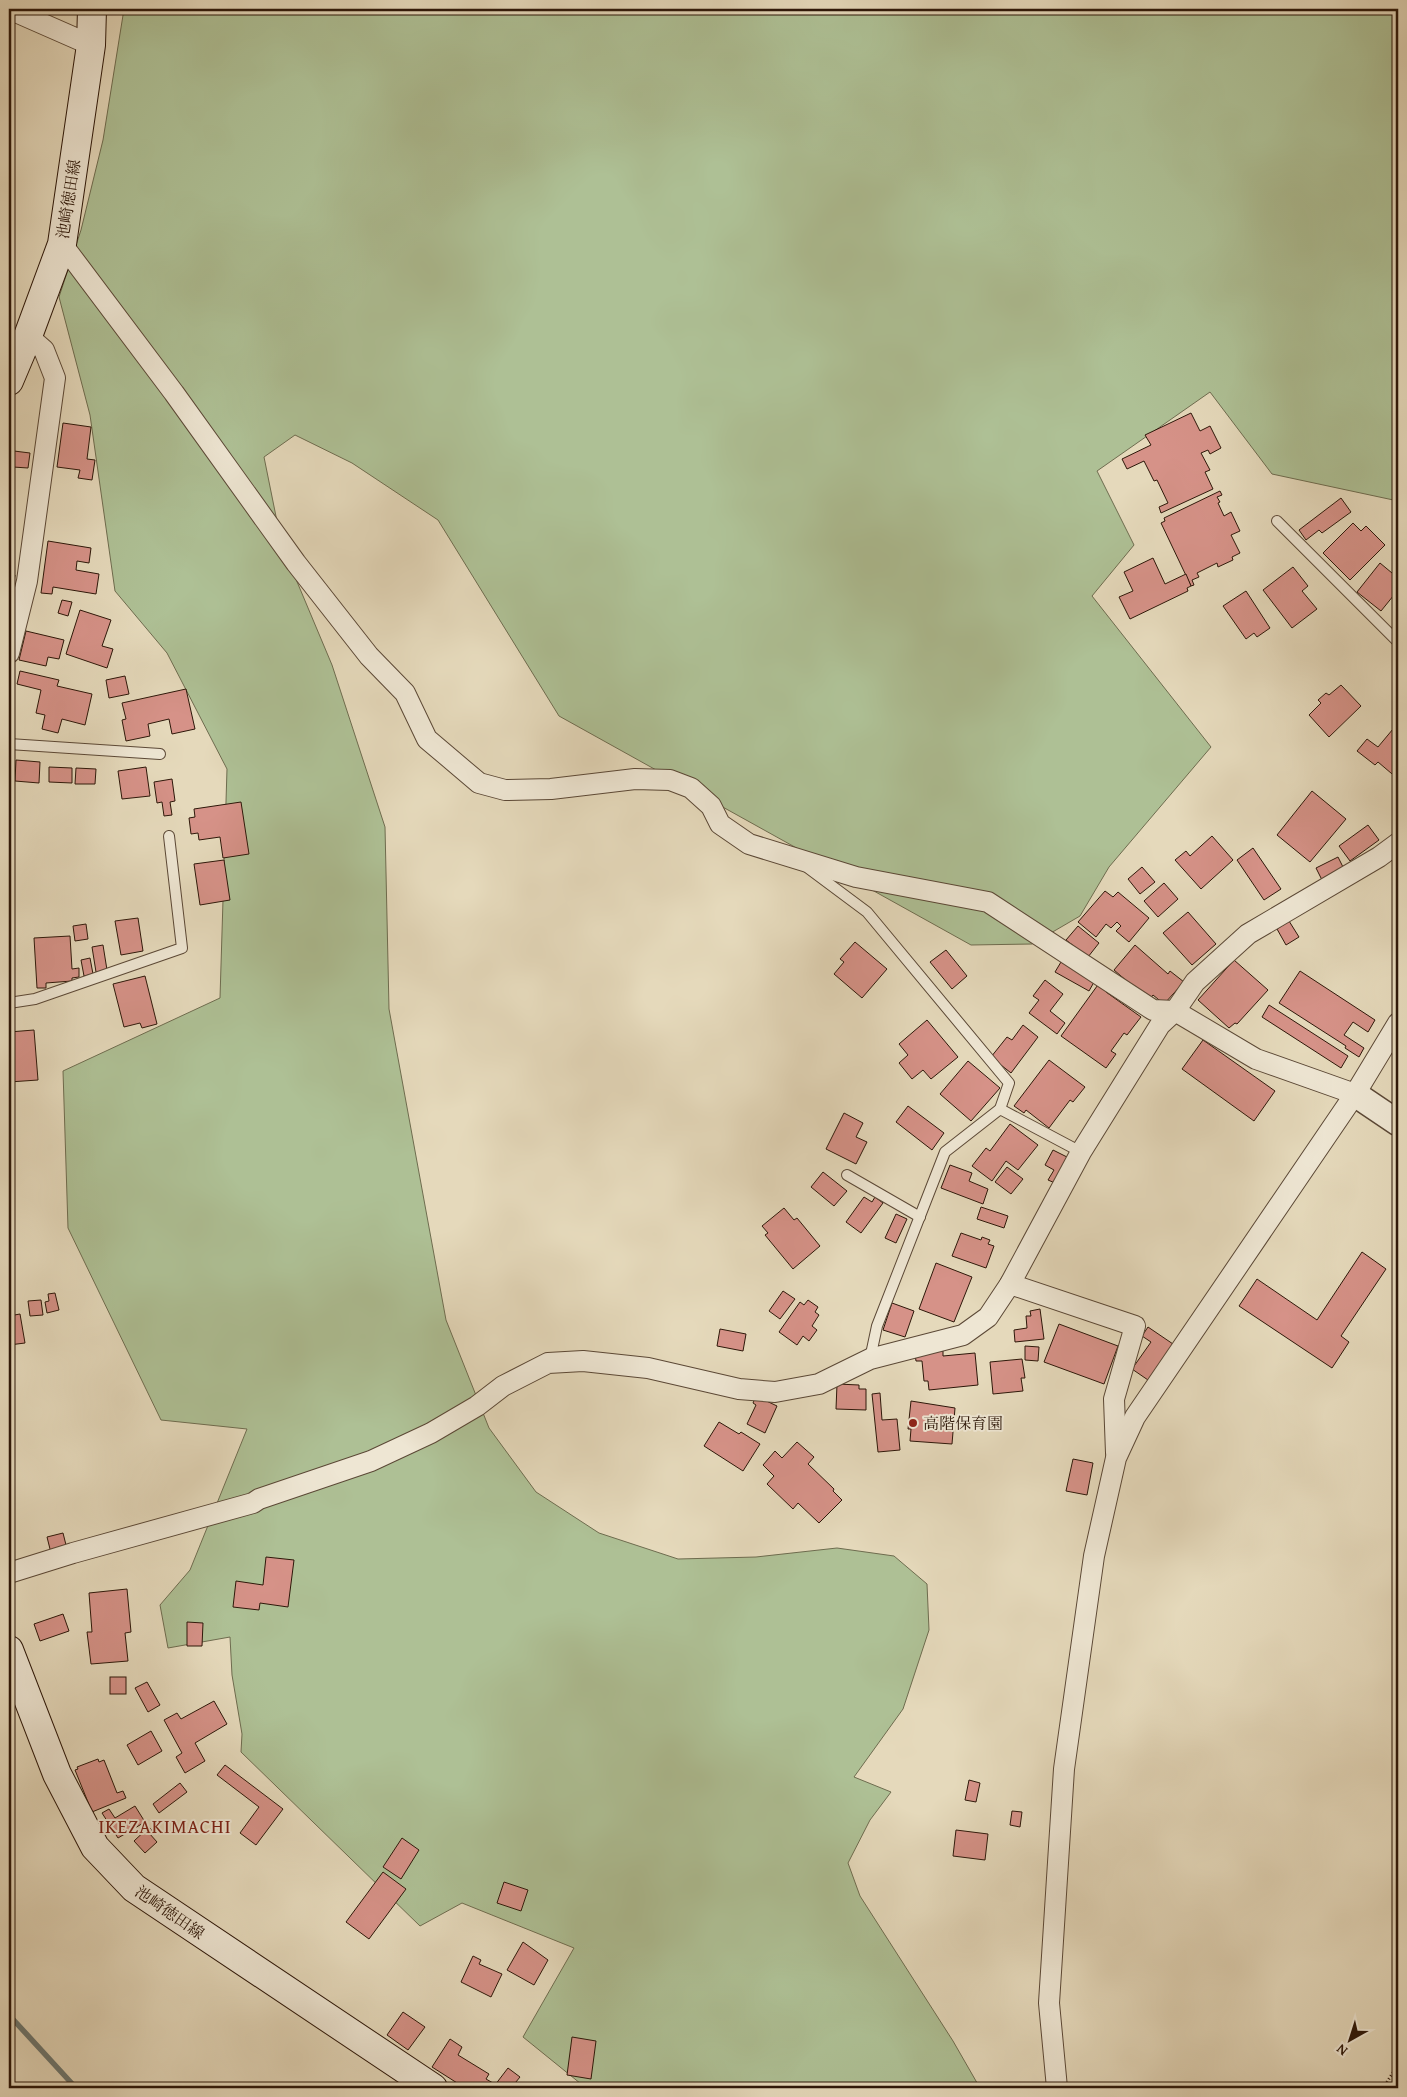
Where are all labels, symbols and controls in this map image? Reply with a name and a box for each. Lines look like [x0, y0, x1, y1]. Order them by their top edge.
street label: 池崎徳田線 [50, 158, 86, 240]
place label: 高階保育園 [923, 1411, 1003, 1435]
marker: 高階保育園 [907, 1417, 919, 1429]
district label: IKEZAKIMACHI [99, 1812, 231, 1840]
street label: 池崎徳田線 [130, 1879, 210, 1945]
north arrow [1324, 2014, 1374, 2064]
text: N [1331, 2039, 1352, 2061]

